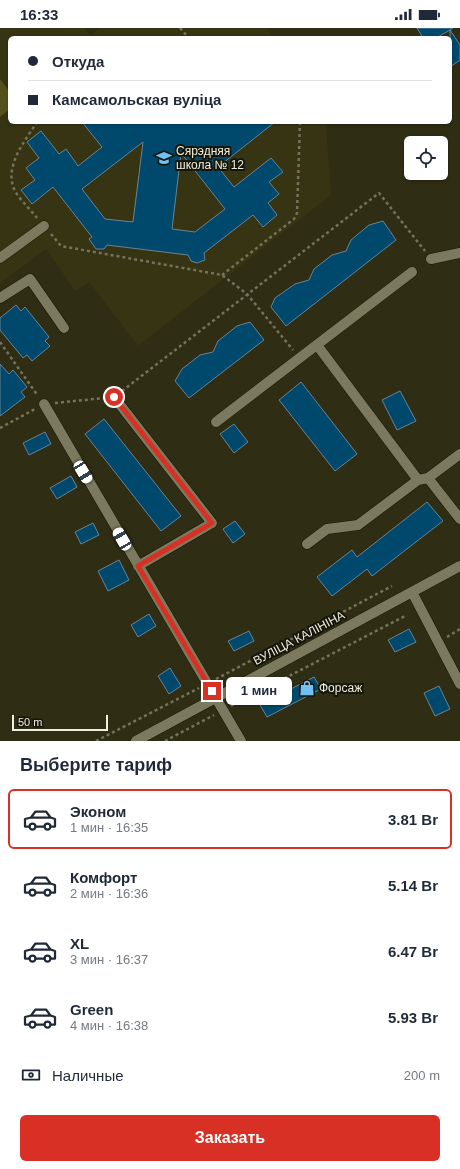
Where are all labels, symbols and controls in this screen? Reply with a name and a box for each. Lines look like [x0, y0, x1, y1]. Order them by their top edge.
text: 16:33 [20, 6, 58, 23]
text: Откуда [52, 53, 104, 70]
text: Камсамольская вуліца [52, 91, 221, 108]
map controls [404, 136, 448, 180]
button: locate [404, 136, 448, 180]
place label: Сярэдняя школа № 12 [176, 144, 244, 172]
school or university icon: Сярэдняя школа № 12 [155, 149, 173, 167]
route start [105, 388, 123, 406]
car [72, 459, 94, 485]
car [111, 526, 133, 552]
street label: ВУЛІЦА КАЛІНІНА [251, 608, 347, 668]
callout: 1 мин [226, 677, 292, 705]
shop icon: Форсаж [298, 679, 316, 697]
place label: Форсаж [319, 681, 362, 695]
route end [203, 682, 221, 700]
text: 1 мин [241, 683, 277, 698]
scale bar [12, 713, 108, 732]
text: 50 m [18, 716, 42, 728]
text: Выберите тариф [20, 755, 172, 775]
icon: car [22, 801, 58, 837]
text: Эконом [70, 803, 126, 820]
text: 3.81 Br [388, 811, 438, 828]
text: 1 мин · 16:35 [70, 820, 148, 835]
icon: car [22, 867, 58, 903]
text: Комфорт [70, 869, 137, 886]
text: 5.14 Br [388, 877, 438, 894]
text: 2 мин · 16:36 [70, 886, 148, 901]
icon: car [22, 933, 58, 969]
text: XL [70, 935, 89, 952]
text: 6.47 Br [388, 943, 438, 960]
text: 3 мин · 16:37 [70, 952, 148, 967]
icon: car [22, 999, 58, 1035]
text: Green [70, 1001, 113, 1018]
text: 5.93 Br [388, 1009, 438, 1026]
text: 4 мин · 16:38 [70, 1018, 148, 1033]
icon: cash [20, 1064, 42, 1086]
text: Наличные [52, 1067, 124, 1084]
text: 200 m [404, 1068, 440, 1083]
button: Заказать [20, 1115, 440, 1161]

